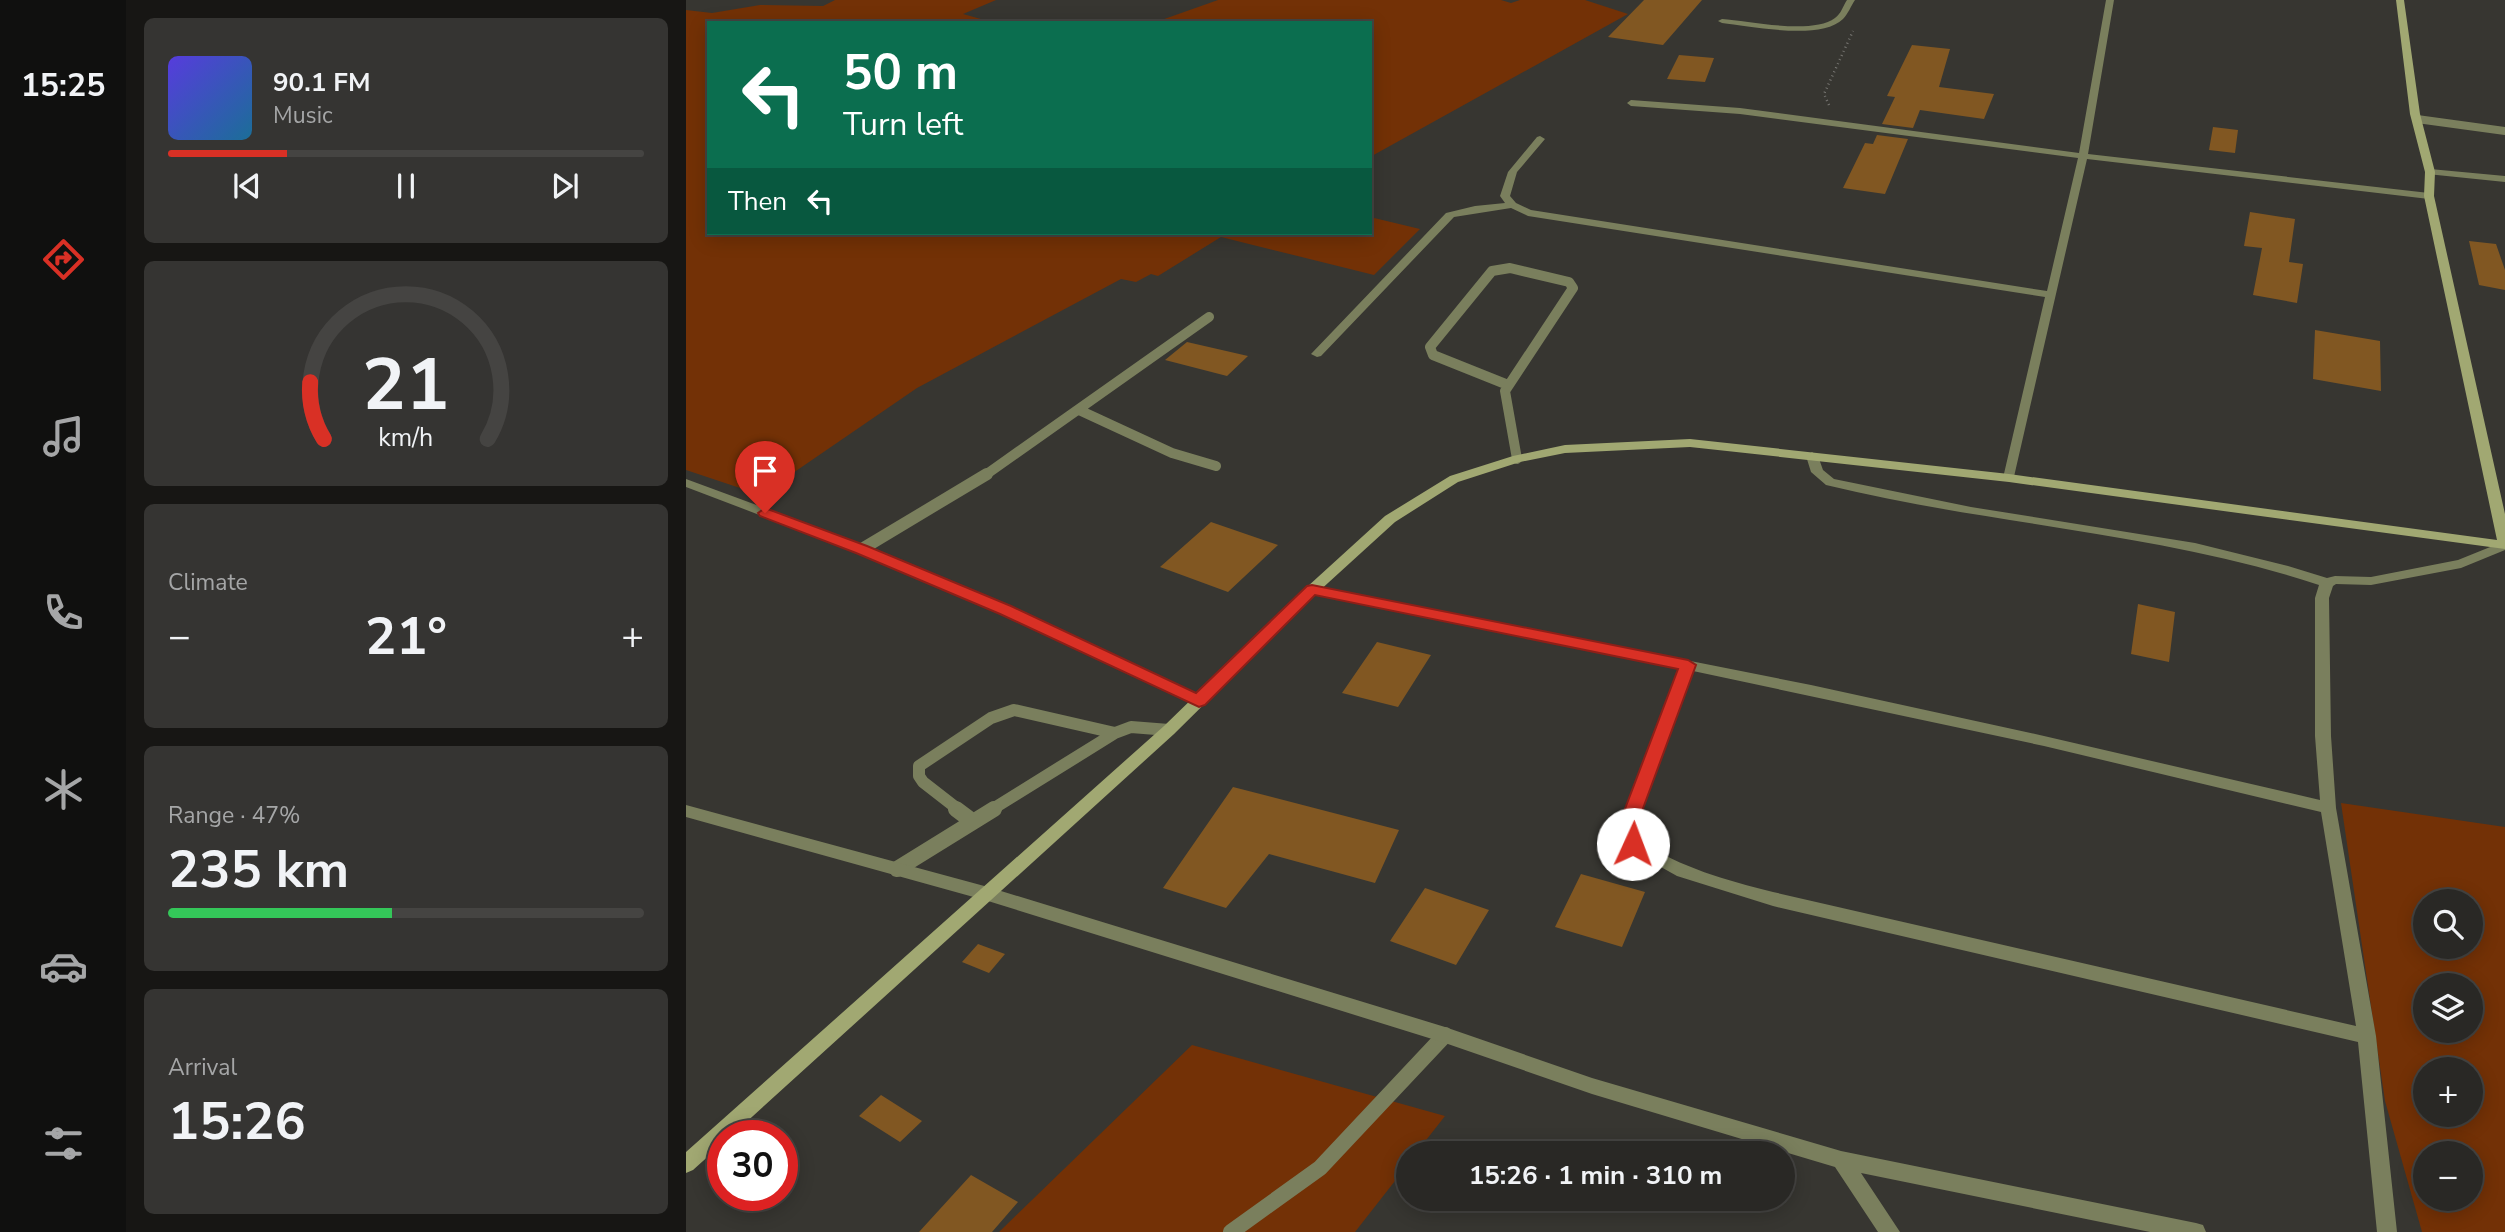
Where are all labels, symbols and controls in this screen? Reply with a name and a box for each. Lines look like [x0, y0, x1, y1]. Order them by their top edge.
text: 50 m [843, 39, 958, 106]
icon: left [728, 49, 819, 140]
text: 15:25 [21, 64, 105, 107]
text: 90.1 FM [273, 65, 370, 100]
text: Music [273, 100, 333, 131]
text: Turn left [843, 103, 963, 146]
icon: previous [228, 167, 266, 205]
icon: pause [387, 167, 425, 205]
icon: next [546, 167, 584, 205]
icon: left [801, 182, 839, 220]
text: Then [728, 184, 787, 219]
icon: directions [39, 235, 88, 284]
text: 21 [362, 336, 450, 436]
icon: music [39, 412, 88, 461]
text: km/h [378, 421, 434, 455]
pin [735, 441, 795, 513]
icon: arrive [746, 452, 784, 490]
text: Climate [168, 567, 248, 598]
icon: phone [39, 588, 88, 637]
text: 21° [365, 601, 447, 672]
text: − [168, 611, 191, 662]
text: + [621, 611, 644, 662]
icon: climate [39, 765, 88, 814]
text: Range · 47% [168, 800, 300, 831]
position arrow [1596, 807, 1670, 881]
text: 235 km [168, 834, 349, 905]
map controls [2413, 889, 2483, 1211]
button: search [2413, 889, 2483, 959]
icon: car [39, 942, 88, 991]
button: layers [2413, 973, 2483, 1043]
text: Arrival [168, 1052, 237, 1083]
button: + [2413, 1057, 2483, 1127]
text: 15:26 [168, 1086, 306, 1157]
icon: filters [39, 1119, 88, 1168]
speed limit sign: 30 [707, 1120, 798, 1211]
button: − [2413, 1141, 2483, 1211]
text: 15:26 · 1 min · 310 m [1469, 1158, 1722, 1193]

